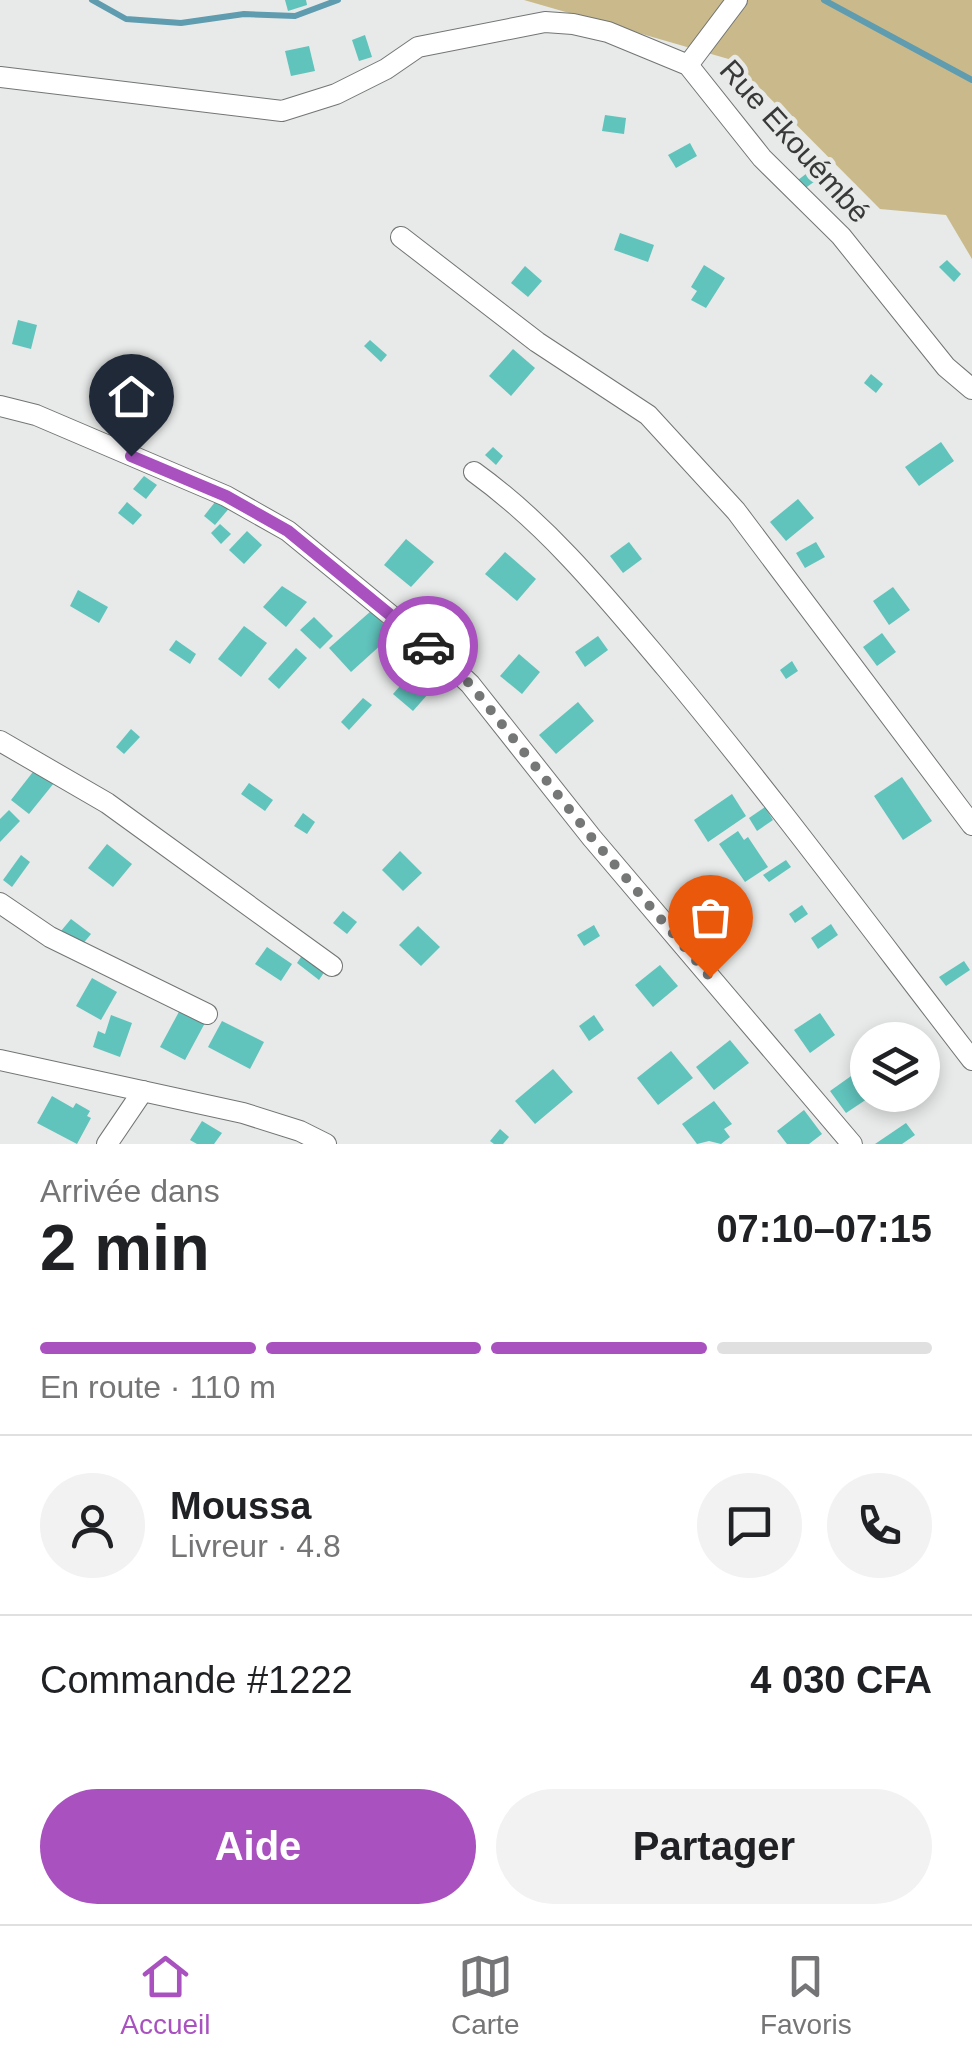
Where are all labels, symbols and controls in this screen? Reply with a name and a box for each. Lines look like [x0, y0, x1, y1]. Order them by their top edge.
street label: Rue Ekouémbé [714, 53, 876, 229]
pin [89, 354, 174, 457]
icon: home [104, 369, 159, 424]
courier [378, 596, 478, 696]
icon: car [401, 619, 456, 674]
pin [668, 875, 753, 978]
icon: bag [683, 890, 738, 945]
map controls [850, 1022, 940, 1112]
button: layers [850, 1022, 940, 1112]
text: Arrivée dans [40, 1173, 220, 1209]
text: 07:10–07:15 [716, 1208, 932, 1250]
text: 2 min [40, 1211, 210, 1284]
text: En route · 110 m [40, 1369, 276, 1405]
button: person [40, 1473, 145, 1578]
button: chat [697, 1473, 802, 1578]
button: phone [827, 1473, 932, 1578]
text: Moussa [170, 1485, 311, 1527]
text: Livreur · 4.8 [170, 1528, 341, 1564]
text: Commande #1222 [40, 1659, 353, 1701]
text: 4 030 CFA [750, 1659, 932, 1701]
button: Aide [40, 1789, 476, 1904]
button: Partager [496, 1789, 932, 1904]
tab: Accueil [120, 1949, 211, 2041]
tab: Carte [451, 1949, 519, 2041]
tab: Favoris [760, 1949, 852, 2041]

